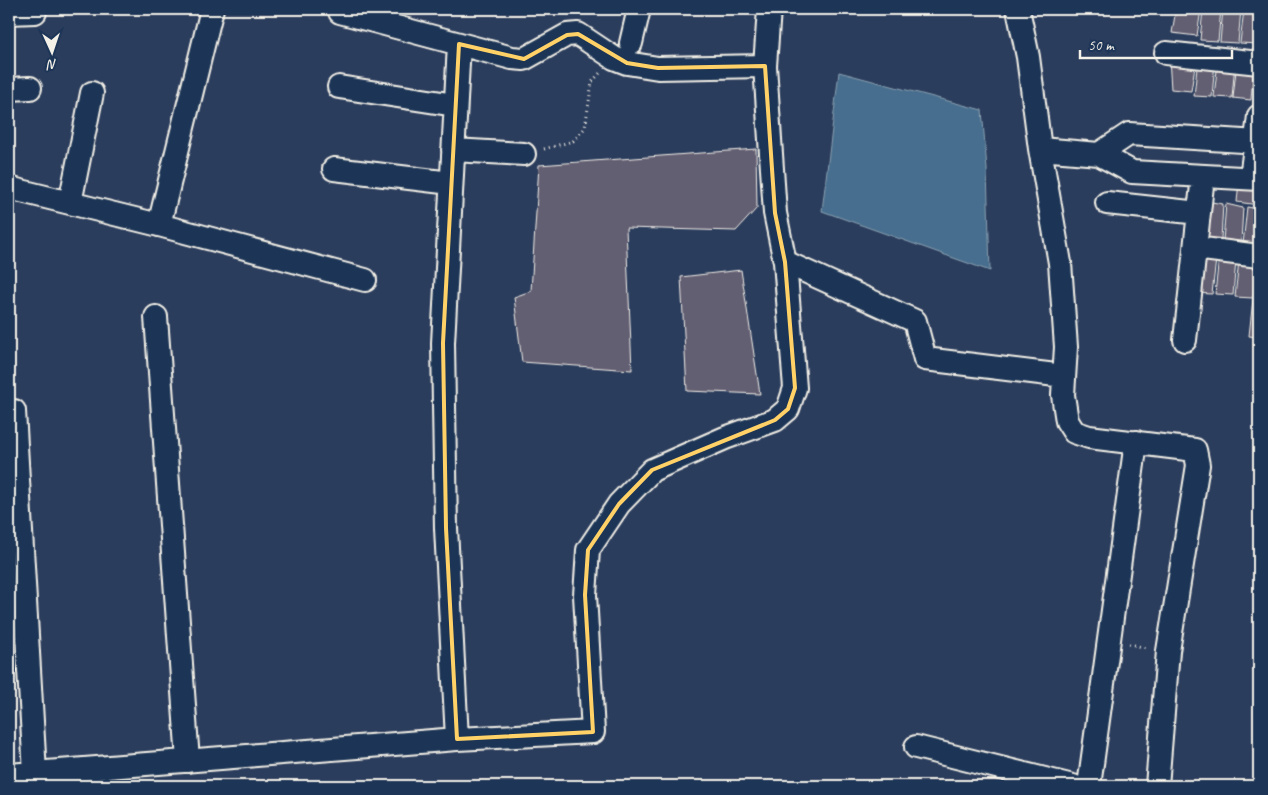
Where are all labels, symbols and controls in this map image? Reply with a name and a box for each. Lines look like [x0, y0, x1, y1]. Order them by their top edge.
north arrow [28, 28, 78, 78]
scale bar [1080, 28, 1233, 60]
text: 50 m [1088, 36, 1115, 55]
text: N [46, 56, 57, 73]

